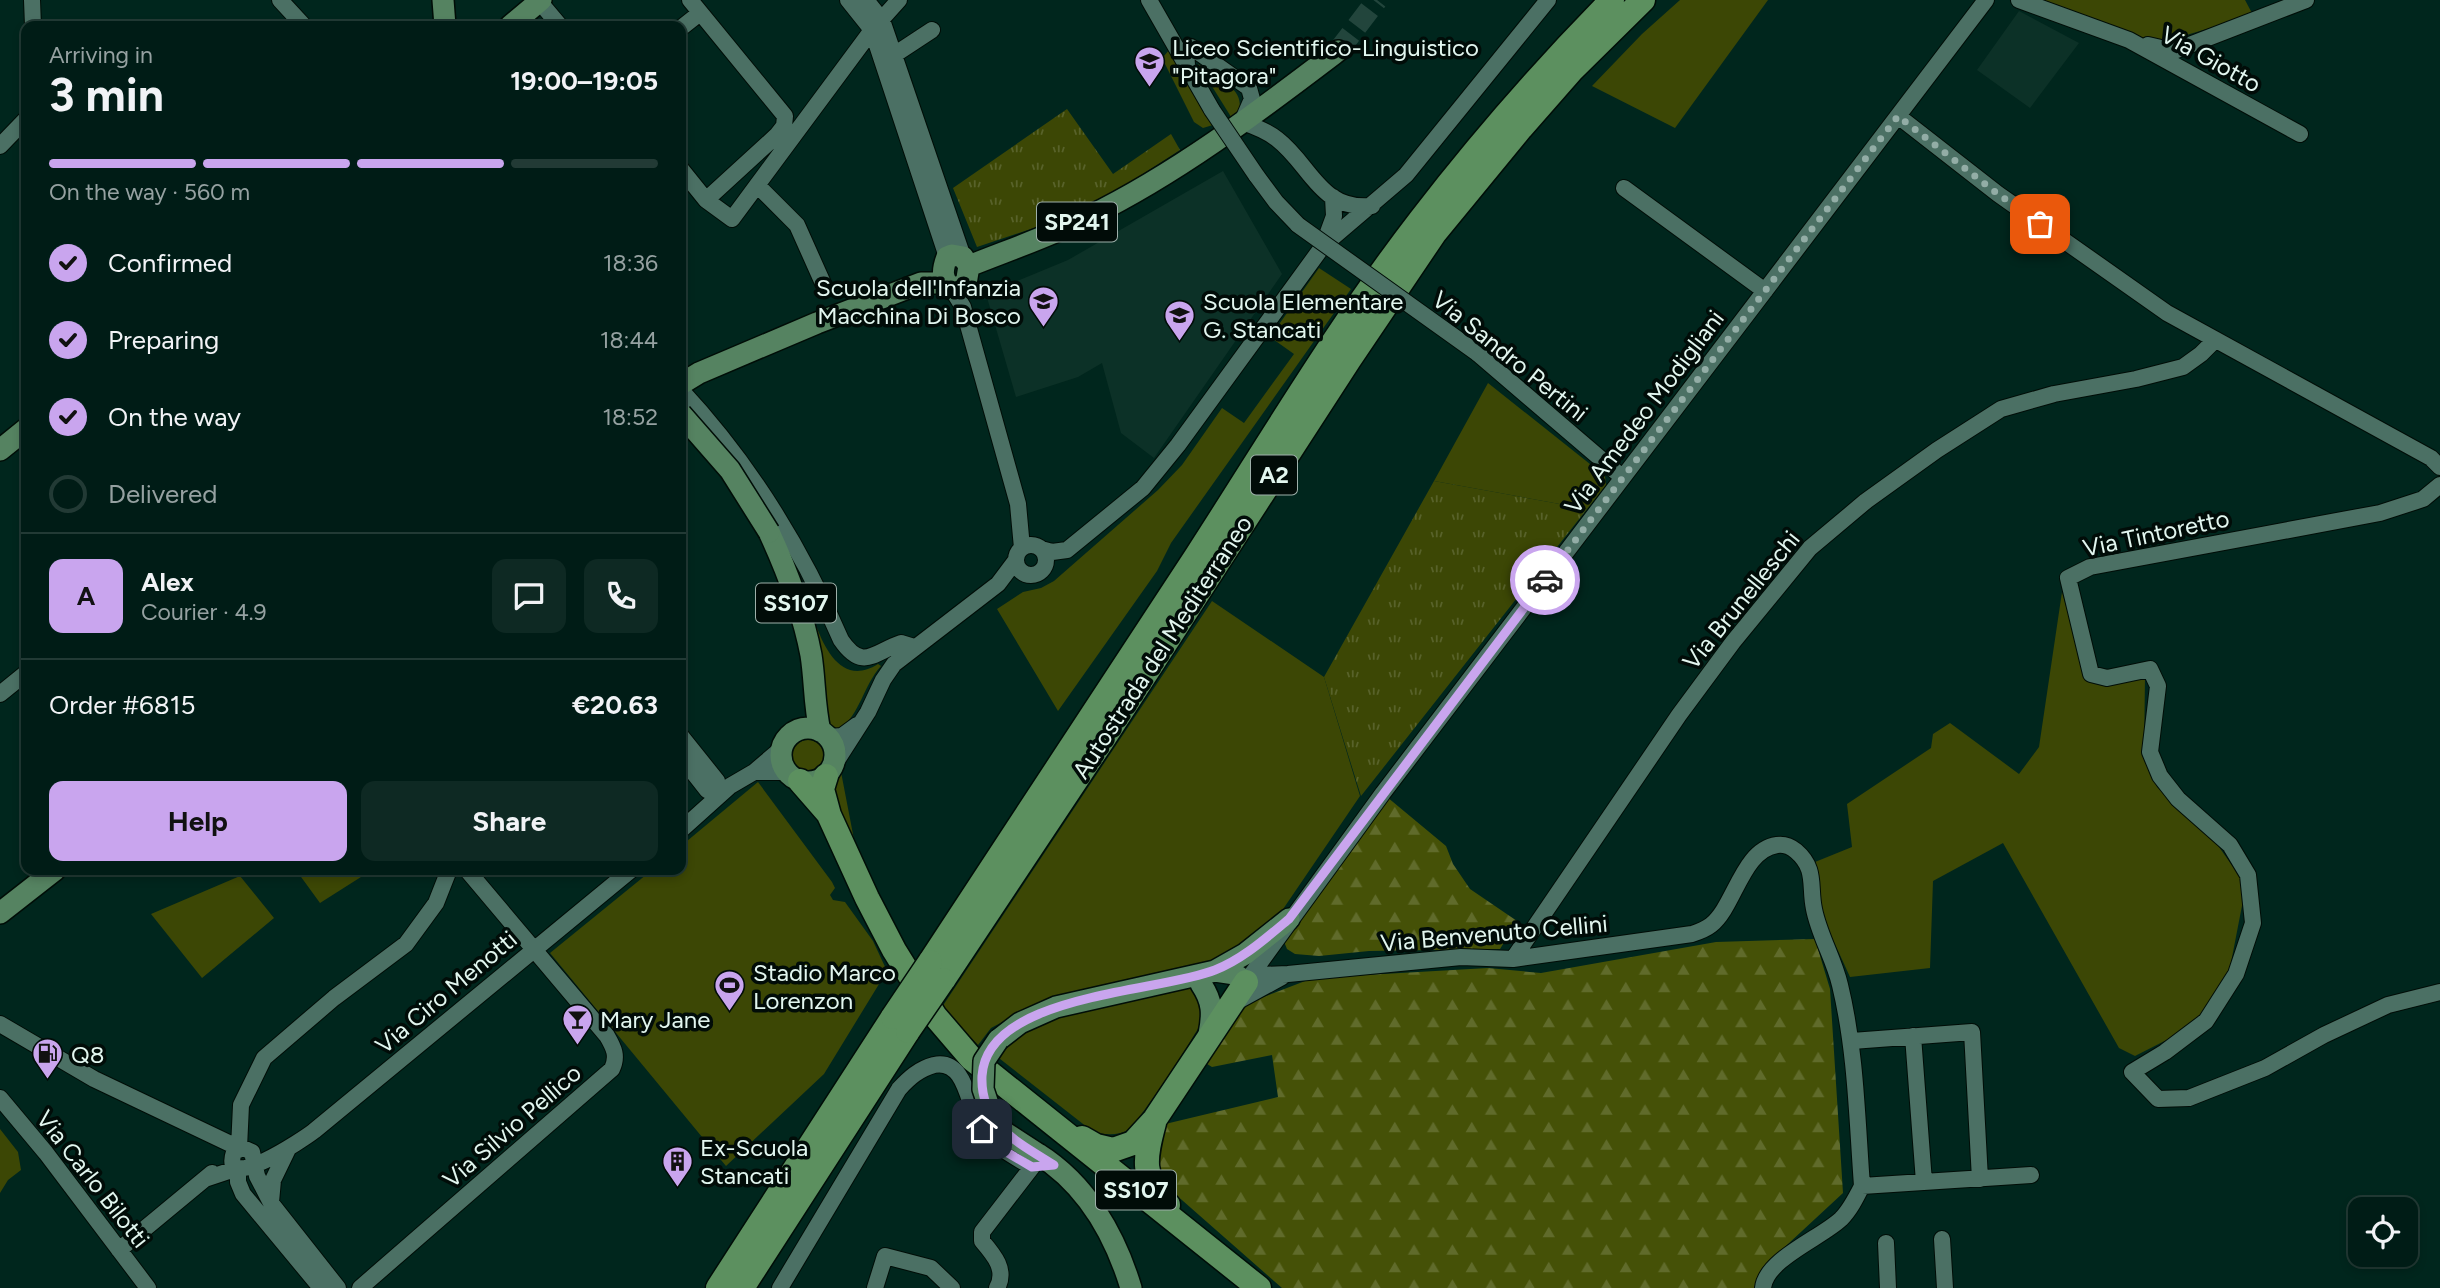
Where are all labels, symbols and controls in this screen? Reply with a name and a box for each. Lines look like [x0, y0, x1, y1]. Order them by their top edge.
street label: Via Giotto [2156, 20, 2266, 98]
place label: Liceo Scientifico-Linguistico "Pitagora" [1172, 33, 1479, 90]
text: Arriving in [49, 41, 153, 69]
school or university icon: Liceo Scientifico-Linguistico "Pitagora" [1132, 44, 1166, 88]
text: 19:00–19:05 [510, 65, 658, 97]
text: 3 min [49, 67, 164, 123]
text: On the way · 560 m [49, 178, 250, 206]
pin [2010, 194, 2070, 254]
road number: SP241 [1037, 202, 1117, 242]
icon: bag [2021, 205, 2059, 243]
icon: check [49, 244, 87, 282]
text: Confirmed [108, 247, 232, 279]
text: 18:36 [603, 249, 658, 277]
place label: Scuola dell'Infanzia Macchina Di Bosco [816, 273, 1021, 330]
school or university icon: Scuola dell'Infanzia Macchina Di Bosco [1027, 284, 1061, 328]
street label: Via Sandro Pertini [1427, 285, 1593, 427]
place label: Scuola Elementare G. Stancati [1203, 287, 1403, 344]
school or university icon: Scuola Elementare G. Stancati [1163, 298, 1197, 342]
street label: Via Amedeo Modigliani [1558, 305, 1730, 519]
icon: check [49, 321, 87, 359]
text: Preparing [108, 324, 219, 356]
text: 18:44 [600, 326, 658, 354]
icon: check [49, 398, 87, 436]
text: On the way [108, 401, 241, 433]
text: 18:52 [602, 403, 658, 431]
road number: A2 [1251, 456, 1297, 495]
text: Delivered [108, 478, 217, 510]
street label: Via Tintoretto [2080, 503, 2232, 563]
street label: Autostrada del Mediterraneo [1066, 510, 1258, 784]
street label: Via Brunelleschi [1676, 525, 1806, 675]
courier [1510, 545, 1580, 615]
button: chat [492, 559, 566, 633]
button: phone [584, 559, 658, 633]
icon: car [1526, 561, 1564, 599]
text: Alex [141, 566, 194, 598]
text: A [77, 580, 95, 612]
road number: SS107 [756, 583, 836, 622]
text: Courier · 4.9 [141, 598, 267, 626]
text: Order #6815 [49, 689, 195, 721]
text: €20.63 [572, 689, 658, 721]
button: Help [49, 781, 347, 861]
button: Share [361, 781, 658, 861]
street label: Via Benvenuto Cellini [1379, 909, 1609, 957]
street label: Via Ciro Menotti [369, 924, 523, 1060]
place label: Stadio Marco Lorenzon [753, 958, 896, 1015]
sports icon: Stadio Marco Lorenzon [713, 969, 747, 1013]
bar icon: Mary Jane [560, 1002, 594, 1046]
place label: Mary Jane [600, 1005, 710, 1034]
fuel station icon: Q8 [31, 1037, 65, 1081]
place label: Q8 [71, 1040, 104, 1069]
street label: Via Silvio Pellico [437, 1058, 587, 1194]
pin [952, 1099, 1012, 1159]
street label: Via Carlo Bilotti [30, 1105, 156, 1253]
icon: home [963, 1110, 1001, 1148]
place label: Ex-Scuola Stancati [700, 1133, 808, 1190]
building icon: Ex-Scuola Stancati [660, 1144, 694, 1188]
road number: SS107 [1096, 1170, 1176, 1210]
map controls [2348, 1197, 2418, 1267]
button: locate [2348, 1197, 2418, 1267]

